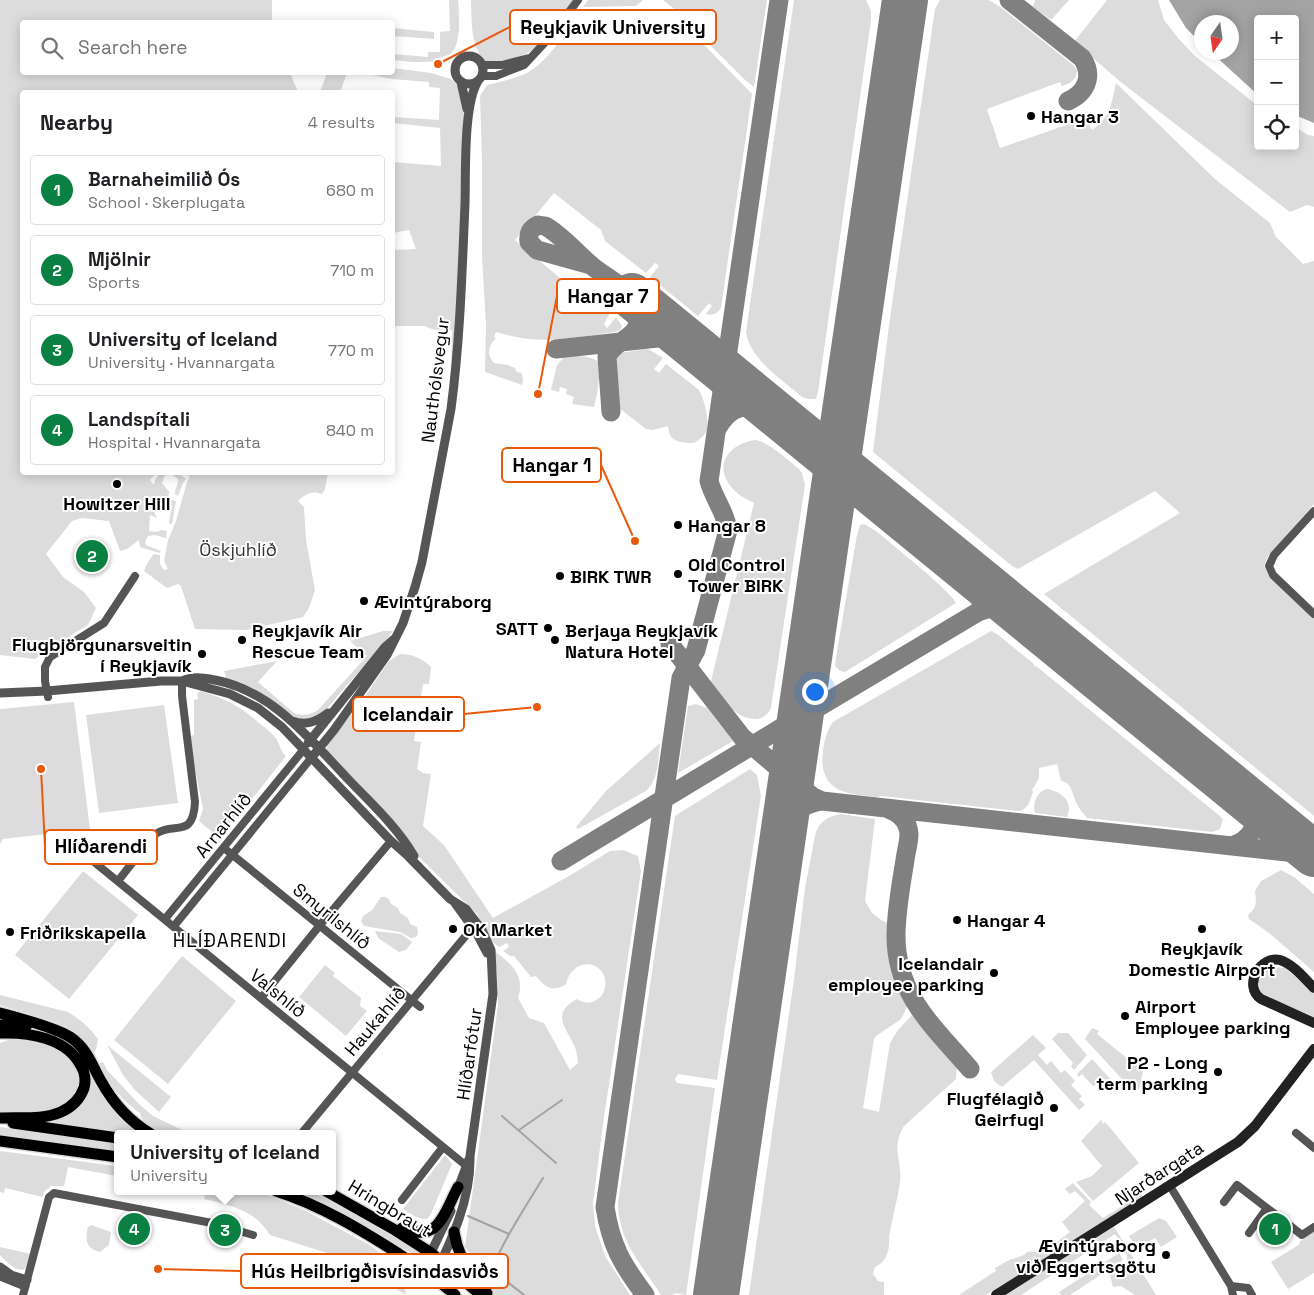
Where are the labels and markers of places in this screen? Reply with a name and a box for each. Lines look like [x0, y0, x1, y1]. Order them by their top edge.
callout: Reykjavik University [510, 10, 716, 44]
place label: Hangar 3 [1041, 105, 1119, 128]
marker: Hangar 3 [1025, 110, 1037, 122]
callout: Hangar 7 [557, 279, 659, 313]
callout: Hangar 1 [502, 448, 601, 482]
marker: Howitzer Hill [111, 478, 123, 490]
place label: Howitzer Hill [63, 492, 171, 515]
place label: Hangar 8 [688, 514, 766, 537]
marker: Hangar 8 [672, 519, 684, 531]
pin: 2 [76, 537, 108, 575]
place label: Old Control Tower BIRK [688, 553, 785, 597]
place label: BIRK TWR [570, 565, 652, 588]
marker: Old Control Tower BIRK [672, 568, 684, 580]
marker: BIRK TWR [554, 570, 566, 582]
place label: Ævintýraborg [374, 590, 492, 613]
marker: Ævintýraborg [358, 595, 370, 607]
place label: SATT [496, 617, 538, 640]
place label: Reykjavík Air Rescue Team [252, 619, 364, 663]
place label: Berjaya Reykjavík Natura Hotel [565, 619, 718, 663]
marker: SATT [542, 622, 554, 634]
place label: Flugbjörgunarsveitin í Reykjavík [12, 633, 192, 677]
marker: Reykjavík Air Rescue Team [236, 634, 248, 646]
marker: Berjaya Reykjavík Natura Hotel [549, 634, 561, 646]
marker: Flugbjörgunarsveitin í Reykjavík [196, 648, 208, 660]
callout: Icelandair [353, 697, 464, 731]
callout: Hlíðarendi [45, 830, 157, 864]
place label: Hangar 4 [967, 909, 1046, 932]
marker: Hangar 4 [951, 914, 963, 926]
place label: OK Market [463, 918, 552, 941]
place label: Friðrikskapella [20, 921, 147, 944]
marker: OK Market [447, 923, 459, 935]
marker: Reykjavík Domestic Airport [1196, 923, 1208, 935]
marker: Friðrikskapella [4, 926, 16, 938]
place label: Reykjavík Domestic Airport [1128, 937, 1276, 981]
place label: Icelandair employee parking [828, 952, 984, 996]
marker: Icelandair employee parking [988, 967, 1000, 979]
place label: Airport Employee parking [1135, 995, 1291, 1039]
marker: Airport Employee parking [1119, 1010, 1131, 1022]
place label: P2 - Long term parking [1096, 1051, 1208, 1095]
marker: P2 - Long term parking [1212, 1066, 1224, 1078]
place label: Flugfélagið Geirfugl [947, 1087, 1044, 1131]
marker: Flugfélagið Geirfugl [1048, 1102, 1060, 1114]
pin: 4 [118, 1210, 150, 1248]
pin: 1 [1259, 1210, 1291, 1248]
pin: 3 [209, 1211, 241, 1249]
place label: Ævintýraborg við Eggertsgötu [1016, 1234, 1156, 1278]
marker: Ævintýraborg við Eggertsgötu [1160, 1249, 1172, 1261]
callout: Hús Heilbrigðisvísindasviðs [241, 1254, 508, 1288]

